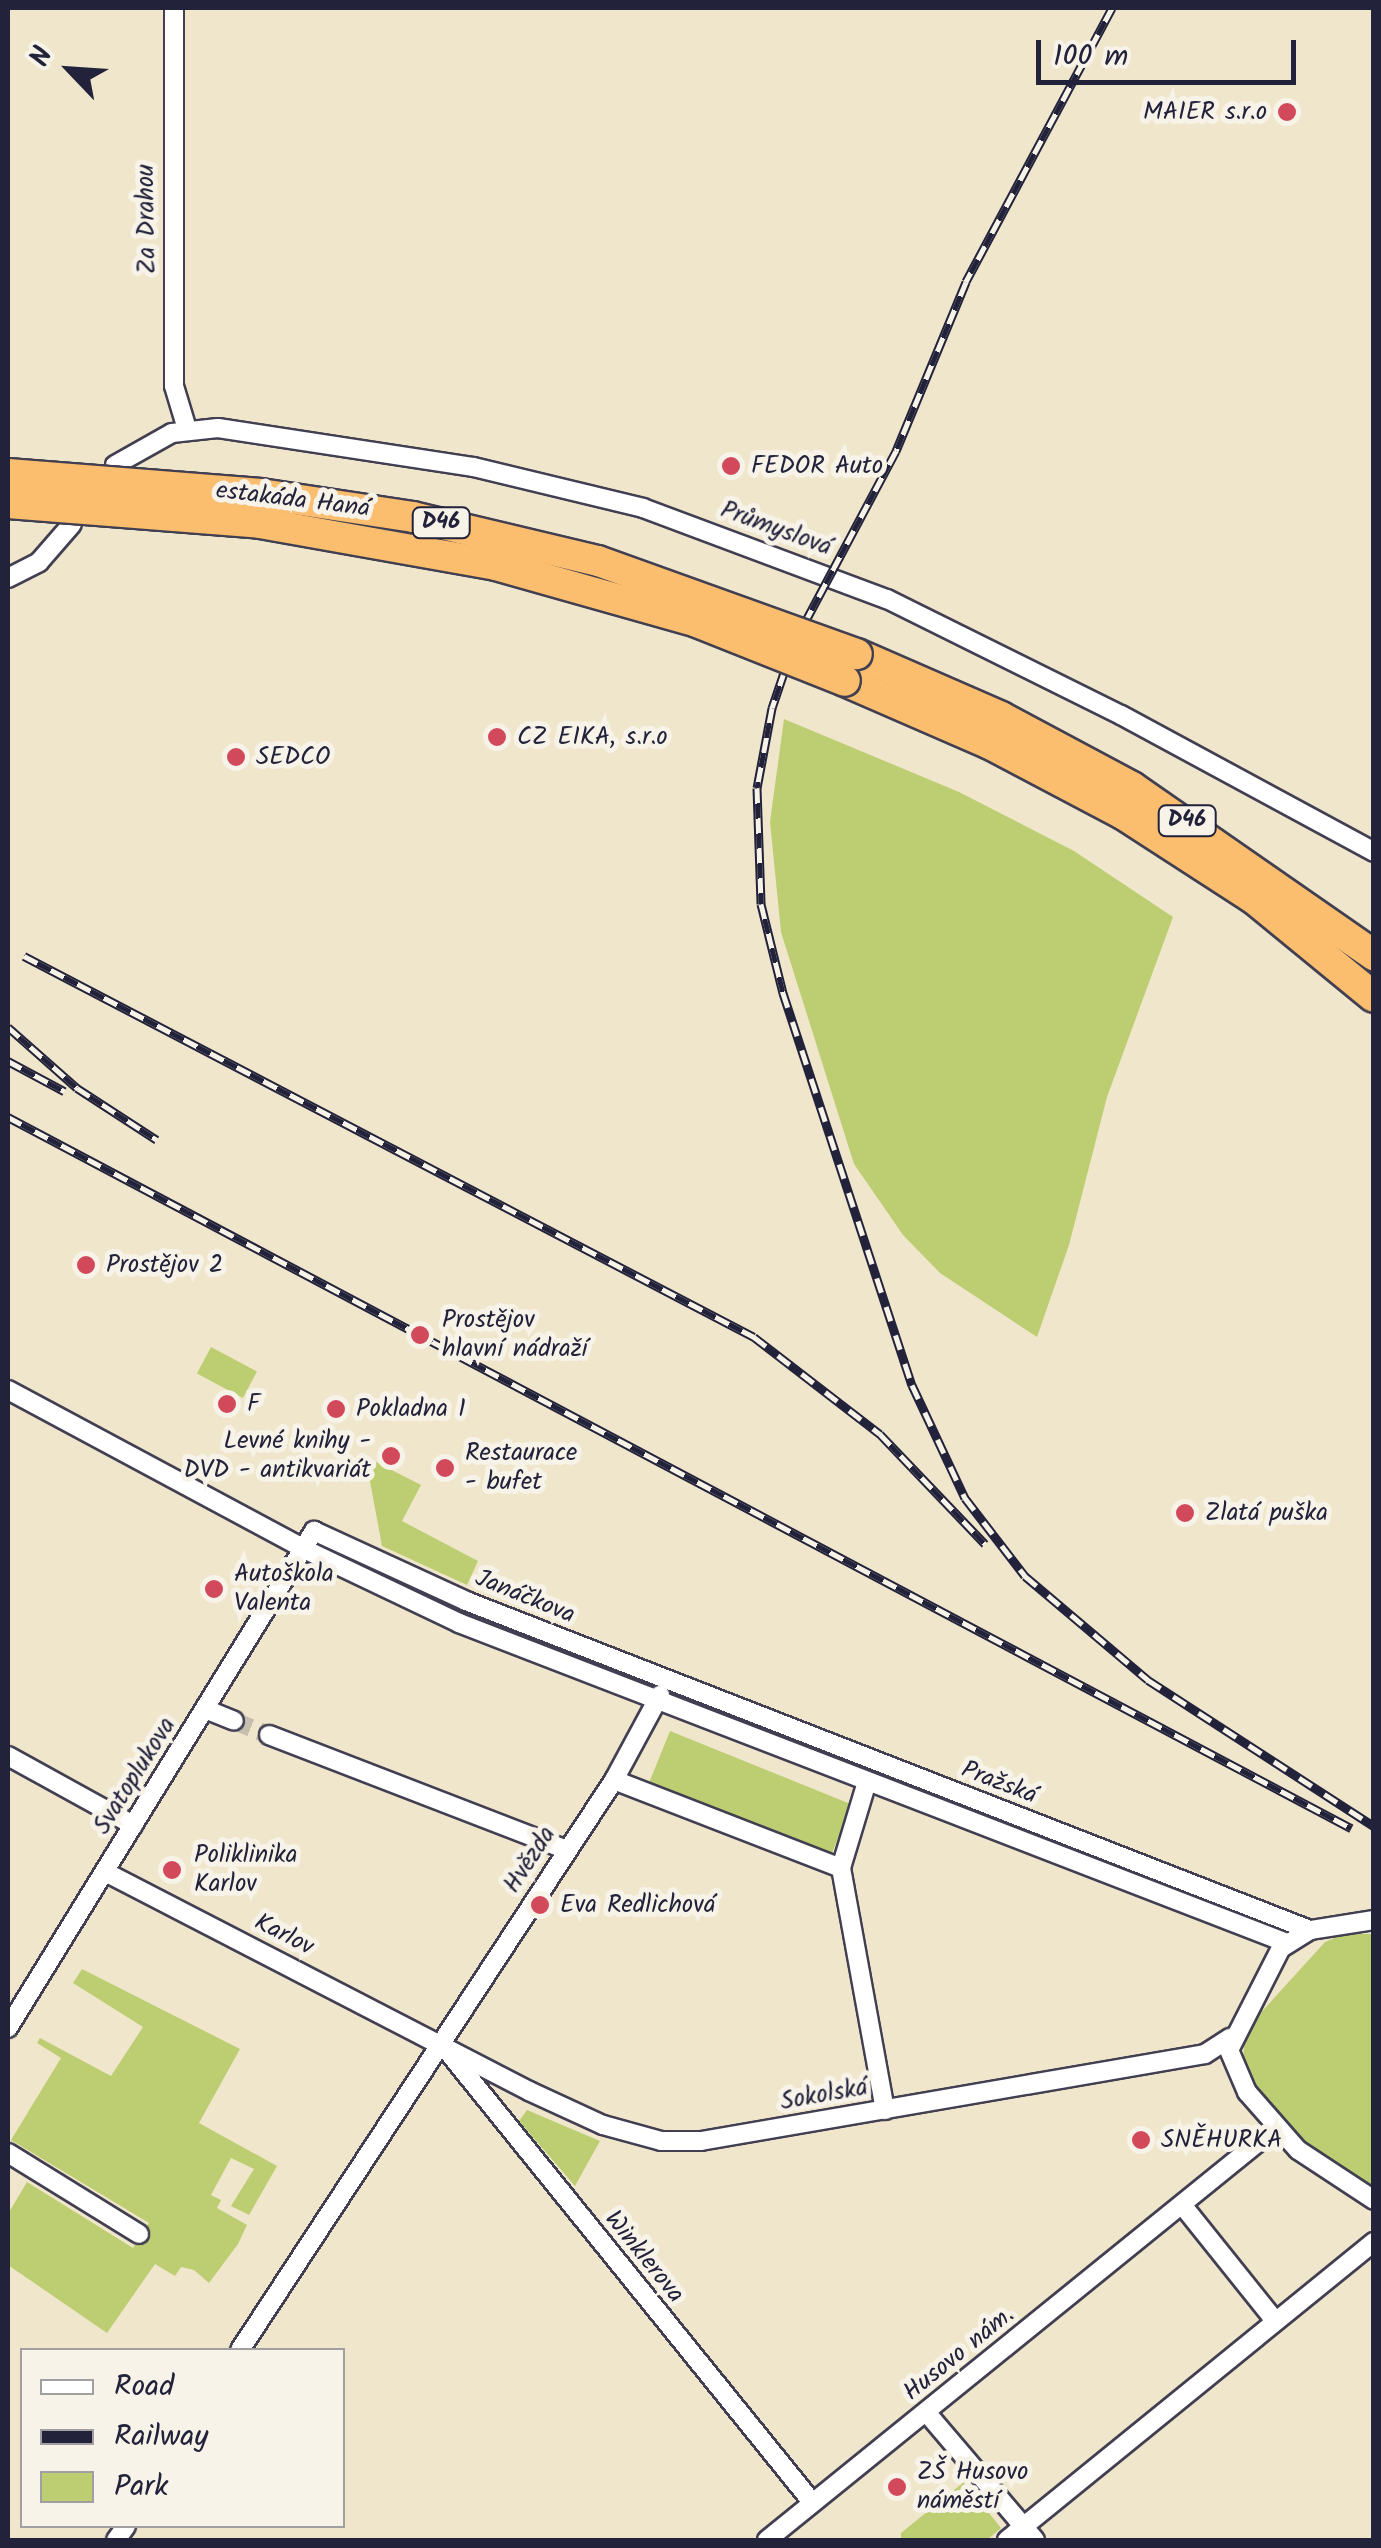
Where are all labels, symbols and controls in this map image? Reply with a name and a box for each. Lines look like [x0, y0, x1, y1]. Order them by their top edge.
north arrow [20, 20, 120, 120]
scale bar [1041, 20, 1301, 82]
text: 100 m [1053, 33, 1128, 81]
text: N [18, 40, 66, 75]
place label: MAIER s.r.o [1143, 97, 1267, 127]
marker: MAIER s.r.o [1276, 101, 1298, 123]
street label: Za Drahou [131, 164, 163, 274]
place label: FEDOR Auto [751, 451, 883, 481]
marker: FEDOR Auto [720, 455, 742, 477]
street label: estakáda Haná [214, 476, 372, 524]
street label: Průmyslová [716, 495, 836, 563]
road number: D46 [411, 506, 471, 540]
place label: CZ EIKA, s.r.o [517, 722, 668, 752]
marker: CZ EIKA, s.r.o [486, 726, 508, 748]
place label: SEDCO [256, 742, 330, 772]
marker: SEDCO [225, 746, 247, 768]
road number: D46 [1157, 804, 1217, 838]
place label: Prostějov 2 [106, 1250, 223, 1280]
marker: Prostějov 2 [75, 1254, 97, 1276]
place label: Prostějov hlavní nádraží [442, 1306, 587, 1365]
marker: Prostějov hlavní nádraží [407, 1322, 433, 1348]
place label: F [247, 1389, 260, 1419]
marker: F [216, 1393, 238, 1415]
place label: Pokladna 1 [356, 1394, 466, 1424]
marker: Pokladna 1 [325, 1398, 347, 1420]
place label: Levné knihy - DVD - antikvariát [184, 1427, 371, 1486]
place label: Restaurace - bufet [465, 1439, 577, 1498]
marker: Levné knihy - DVD - antikvariát [380, 1445, 402, 1467]
marker: Restaurace - bufet [434, 1457, 456, 1479]
place label: Zlatá puška [1205, 1498, 1328, 1528]
marker: Zlatá puška [1174, 1502, 1196, 1524]
place label: Autoškola Valenta [234, 1560, 334, 1619]
street label: Janáčkova [471, 1563, 579, 1631]
marker: Autoškola Valenta [203, 1578, 225, 1600]
street label: Svatoplukova [87, 1712, 183, 1840]
street label: Pražská [957, 1755, 1041, 1811]
street label: Hvězda [497, 1821, 563, 1899]
place label: Poliklinika Karlov [194, 1841, 297, 1900]
marker: Poliklinika Karlov [159, 1857, 185, 1883]
place label: Eva Redlichová [560, 1890, 716, 1920]
marker: Eva Redlichová [529, 1894, 551, 1916]
street label: Karlov [249, 1907, 319, 1963]
street label: Sokolská [778, 2073, 870, 2117]
place label: SNĚHURKA [1161, 2125, 1282, 2155]
marker: SNĚHURKA [1130, 2129, 1152, 2151]
street label: Winklerova [598, 2205, 690, 2309]
street label: Husovo nám. [898, 2300, 1020, 2408]
legend [20, 2348, 345, 2528]
text: Road [114, 2363, 174, 2411]
text: Railway [114, 2413, 208, 2461]
place label: ZŠ Husovo náměstí [917, 2458, 1028, 2517]
text: Park [114, 2463, 168, 2511]
marker: ZŠ Husovo náměstí [886, 2476, 908, 2498]

